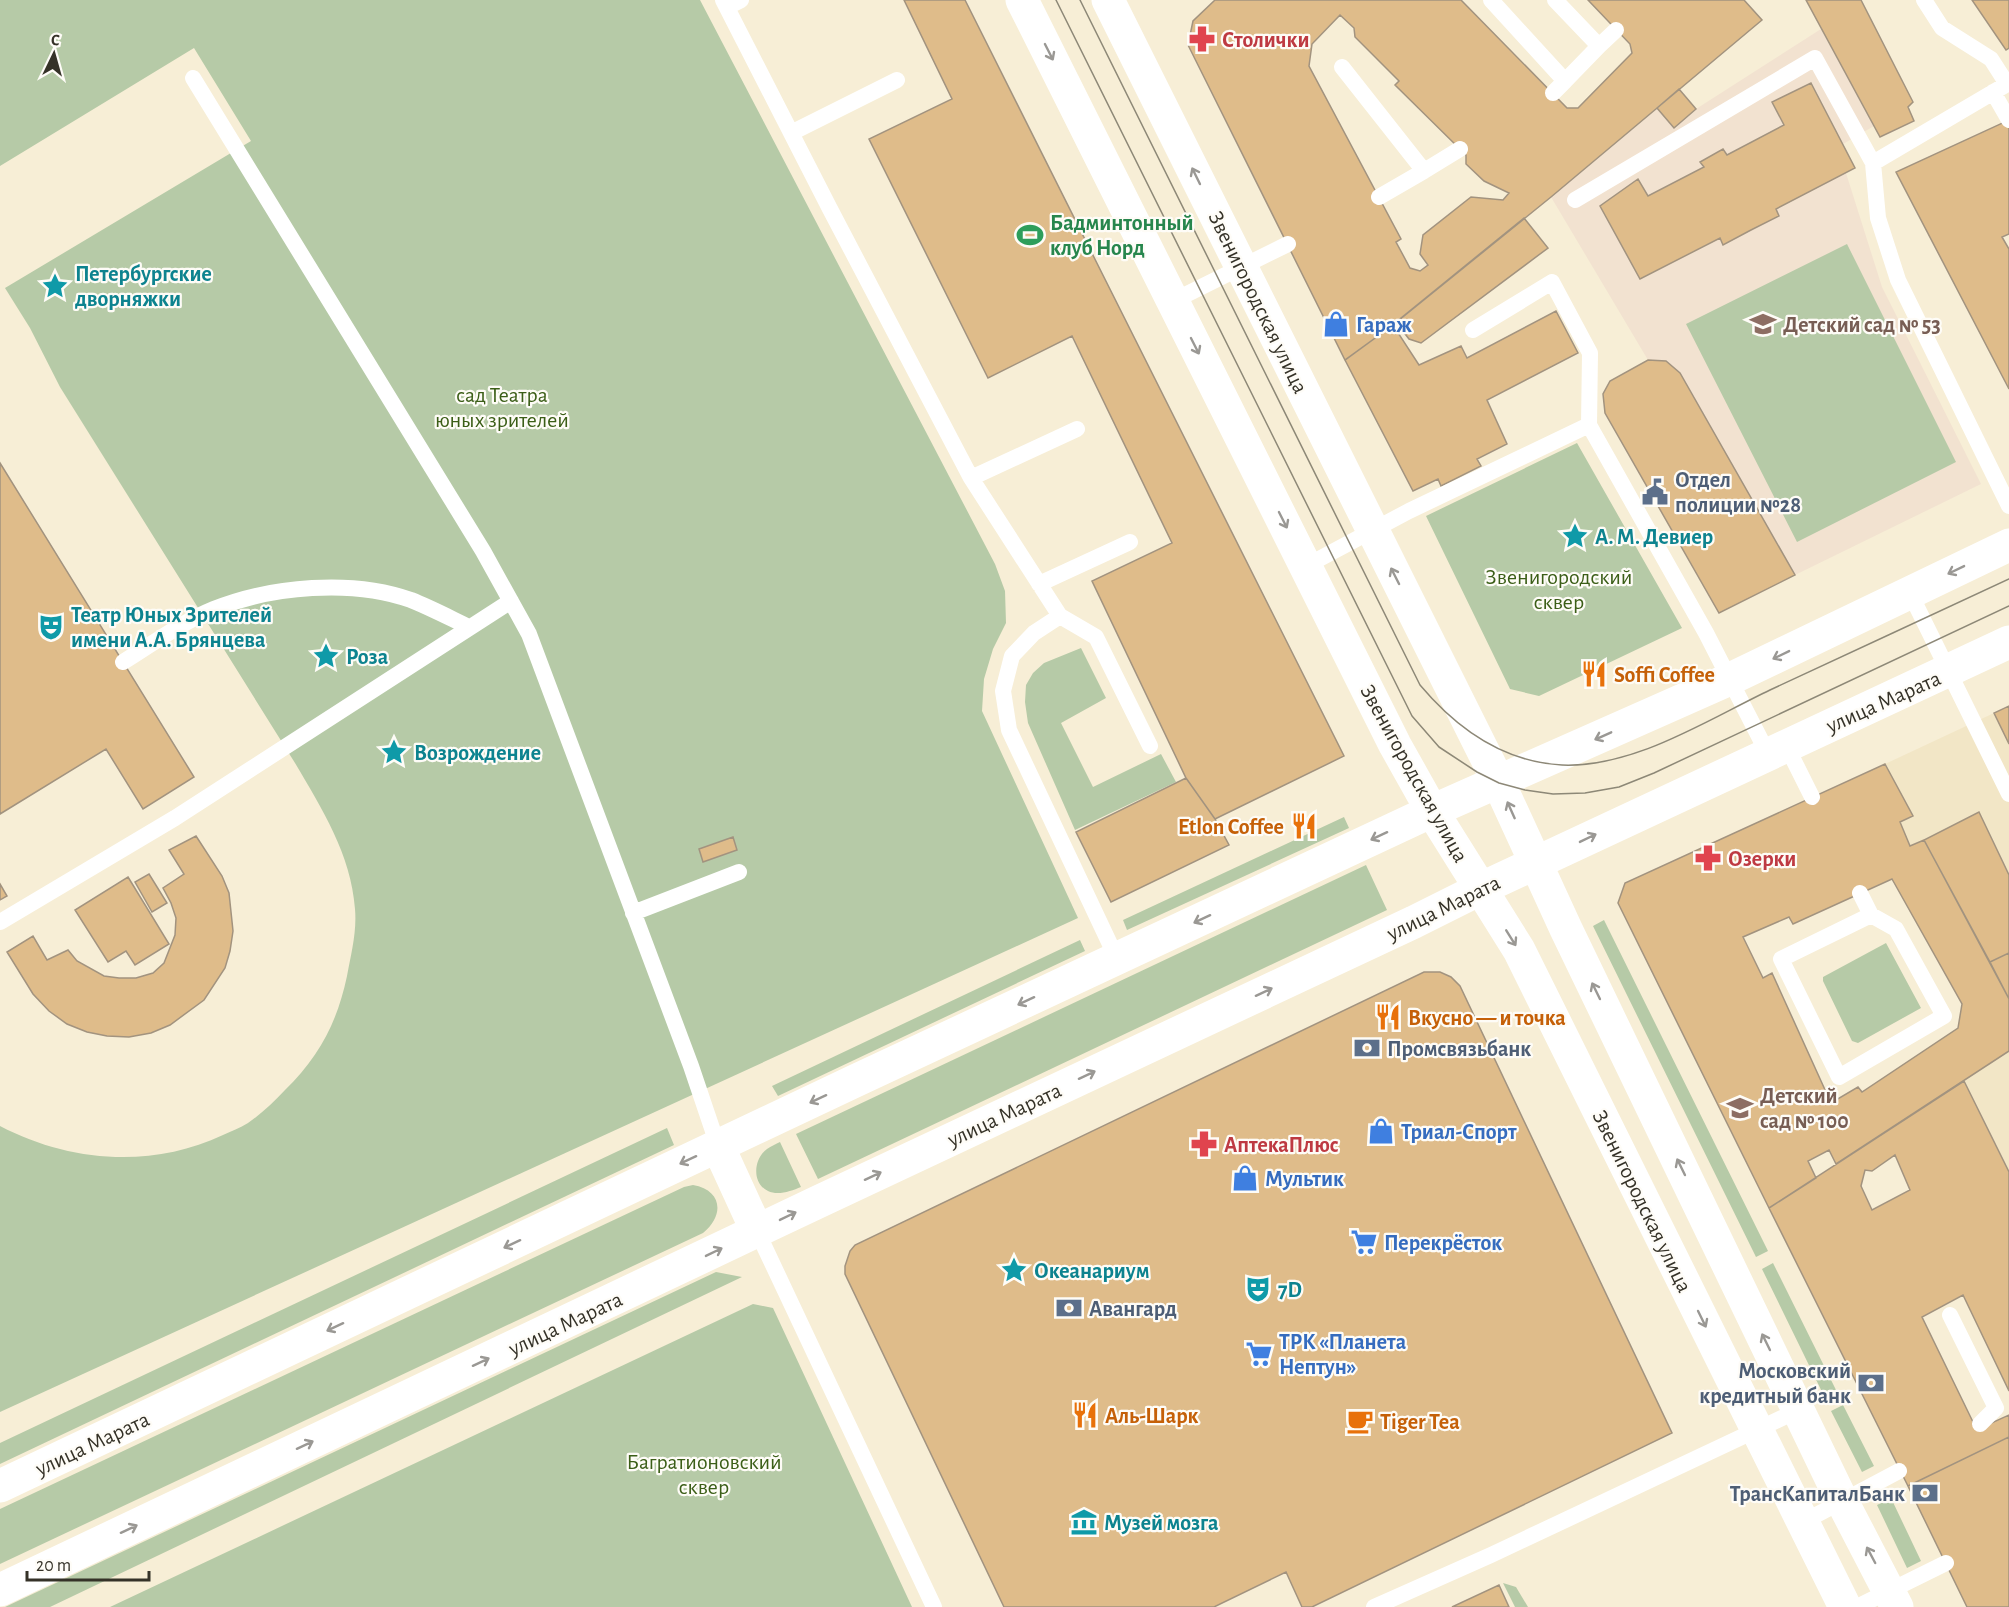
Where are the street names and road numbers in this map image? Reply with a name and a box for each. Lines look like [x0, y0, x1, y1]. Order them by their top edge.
street label: Звенигородская улица [1204, 208, 1312, 397]
street label: улица Марата [1822, 667, 1944, 737]
street label: Звенигородская улица [1356, 681, 1472, 866]
street label: улица Марата [1383, 871, 1503, 945]
street label: улица Марата [943, 1079, 1065, 1151]
street label: Звенигородская улица [1588, 1107, 1696, 1296]
street label: улица Марата [504, 1288, 626, 1360]
street label: улица Марата [31, 1408, 153, 1480]

